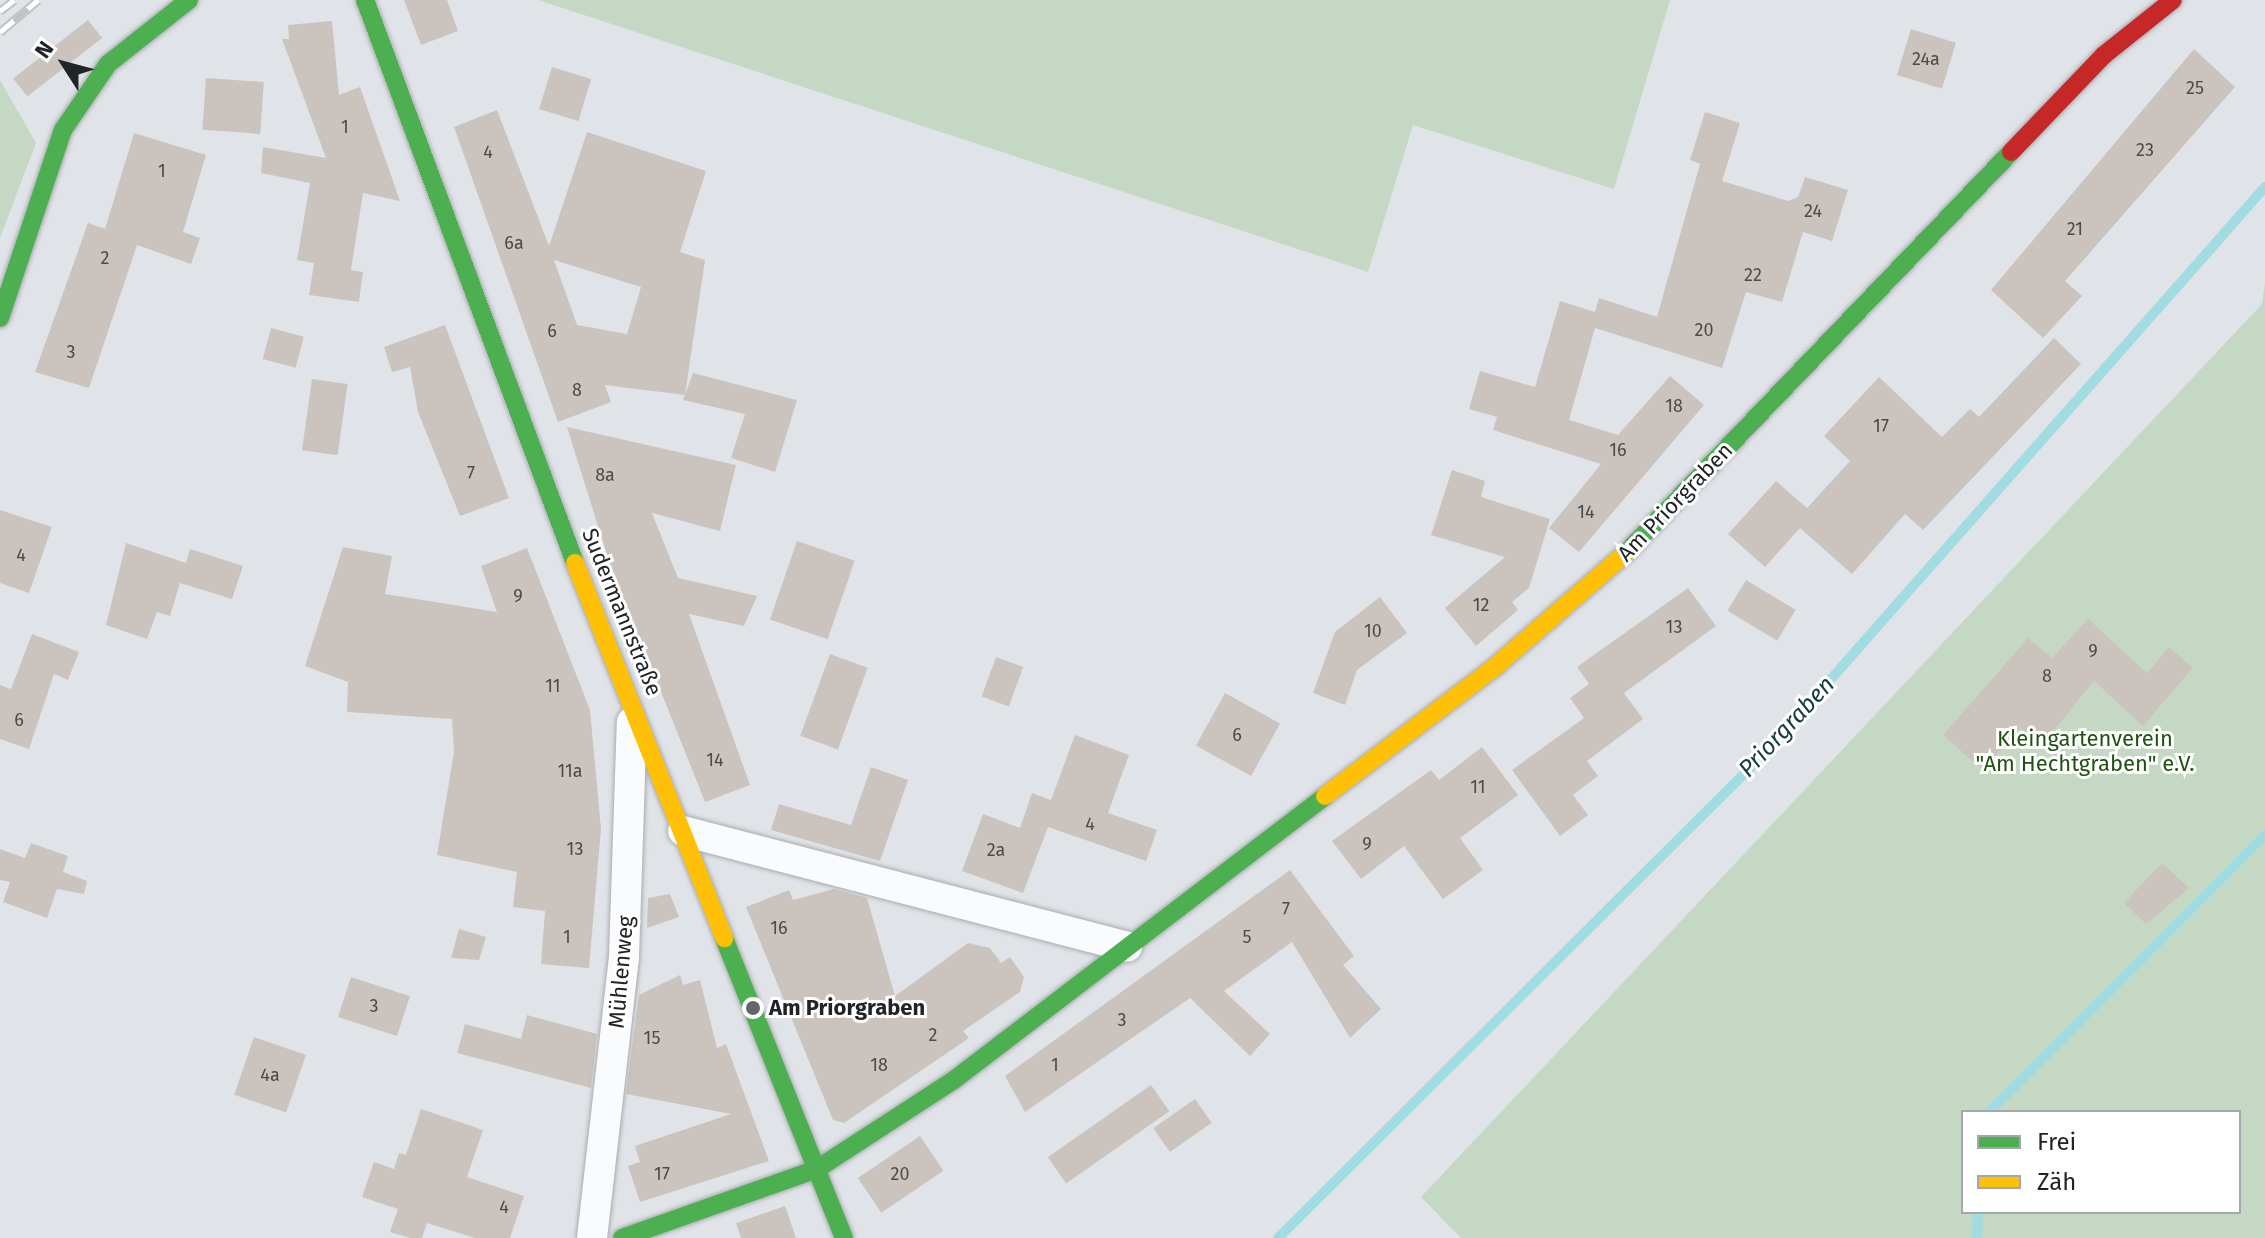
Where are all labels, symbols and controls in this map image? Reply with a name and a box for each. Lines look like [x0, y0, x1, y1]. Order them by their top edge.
north arrow [24, 24, 104, 104]
text: N [29, 36, 59, 63]
house number: 24a [1912, 48, 1940, 70]
house number: 25 [2186, 77, 2204, 99]
house number: 1 [341, 116, 349, 138]
house number: 23 [2136, 139, 2154, 161]
house number: 4 [483, 141, 493, 163]
house number: 1 [158, 160, 166, 182]
house number: 24 [1804, 200, 1822, 222]
house number: 21 [2067, 218, 2083, 240]
house number: 6a [504, 232, 524, 254]
house number: 2 [101, 247, 109, 269]
house number: 22 [1744, 264, 1762, 286]
house number: 20 [1695, 319, 1713, 341]
house number: 6 [547, 320, 557, 342]
house number: 3 [67, 341, 75, 363]
house number: 8 [572, 379, 582, 401]
house number: 18 [1665, 395, 1683, 417]
house number: 17 [1873, 415, 1889, 437]
street label: Am Priorgraben [1612, 437, 1738, 567]
house number: 16 [1609, 439, 1627, 461]
house number: 7 [467, 462, 475, 484]
house number: 8a [595, 464, 615, 486]
house number: 14 [1577, 501, 1595, 523]
street label: Sudermannstraße [576, 525, 668, 699]
house number: 4 [16, 544, 26, 566]
house number: 9 [513, 585, 523, 607]
house number: 12 [1473, 594, 1489, 616]
house number: 13 [1666, 616, 1682, 638]
house number: 10 [1364, 620, 1382, 642]
house number: 9 [2088, 640, 2098, 662]
house number: 8 [2042, 665, 2052, 687]
water label: Priorgraben [1733, 670, 1841, 784]
house number: 11 [545, 675, 561, 697]
house number: 6 [14, 709, 24, 731]
house number: 6 [1232, 724, 1242, 746]
park label: Kleingartenverein "Am Hechtgraben" e.V. [1975, 725, 2195, 776]
house number: 14 [706, 749, 724, 771]
house number: 11a [557, 760, 583, 782]
house number: 11 [1470, 776, 1486, 798]
house number: 4 [1085, 813, 1095, 835]
house number: 9 [1362, 833, 1372, 855]
house number: 13 [567, 838, 583, 860]
house number: 2a [987, 839, 1005, 861]
house number: 7 [1282, 898, 1290, 920]
street label: Mühlenweg [603, 914, 639, 1030]
house number: 16 [770, 917, 788, 939]
house number: 1 [563, 926, 571, 948]
house number: 5 [1242, 926, 1252, 948]
house number: 3 [370, 995, 378, 1017]
place label: Am Priorgraben [769, 995, 925, 1021]
marker: Am Priorgraben [744, 999, 762, 1017]
house number: 3 [1118, 1009, 1126, 1031]
house number: 2 [929, 1024, 937, 1046]
house number: 15 [644, 1027, 660, 1049]
house number: 18 [870, 1054, 888, 1076]
house number: 1 [1051, 1054, 1059, 1076]
house number: 4a [260, 1064, 280, 1086]
legend [1961, 1110, 2241, 1214]
text: Frei [2037, 1128, 2076, 1156]
house number: 17 [654, 1163, 670, 1185]
house number: 20 [891, 1163, 909, 1185]
text: Zäh [2037, 1168, 2076, 1196]
house number: 4 [499, 1196, 509, 1218]

